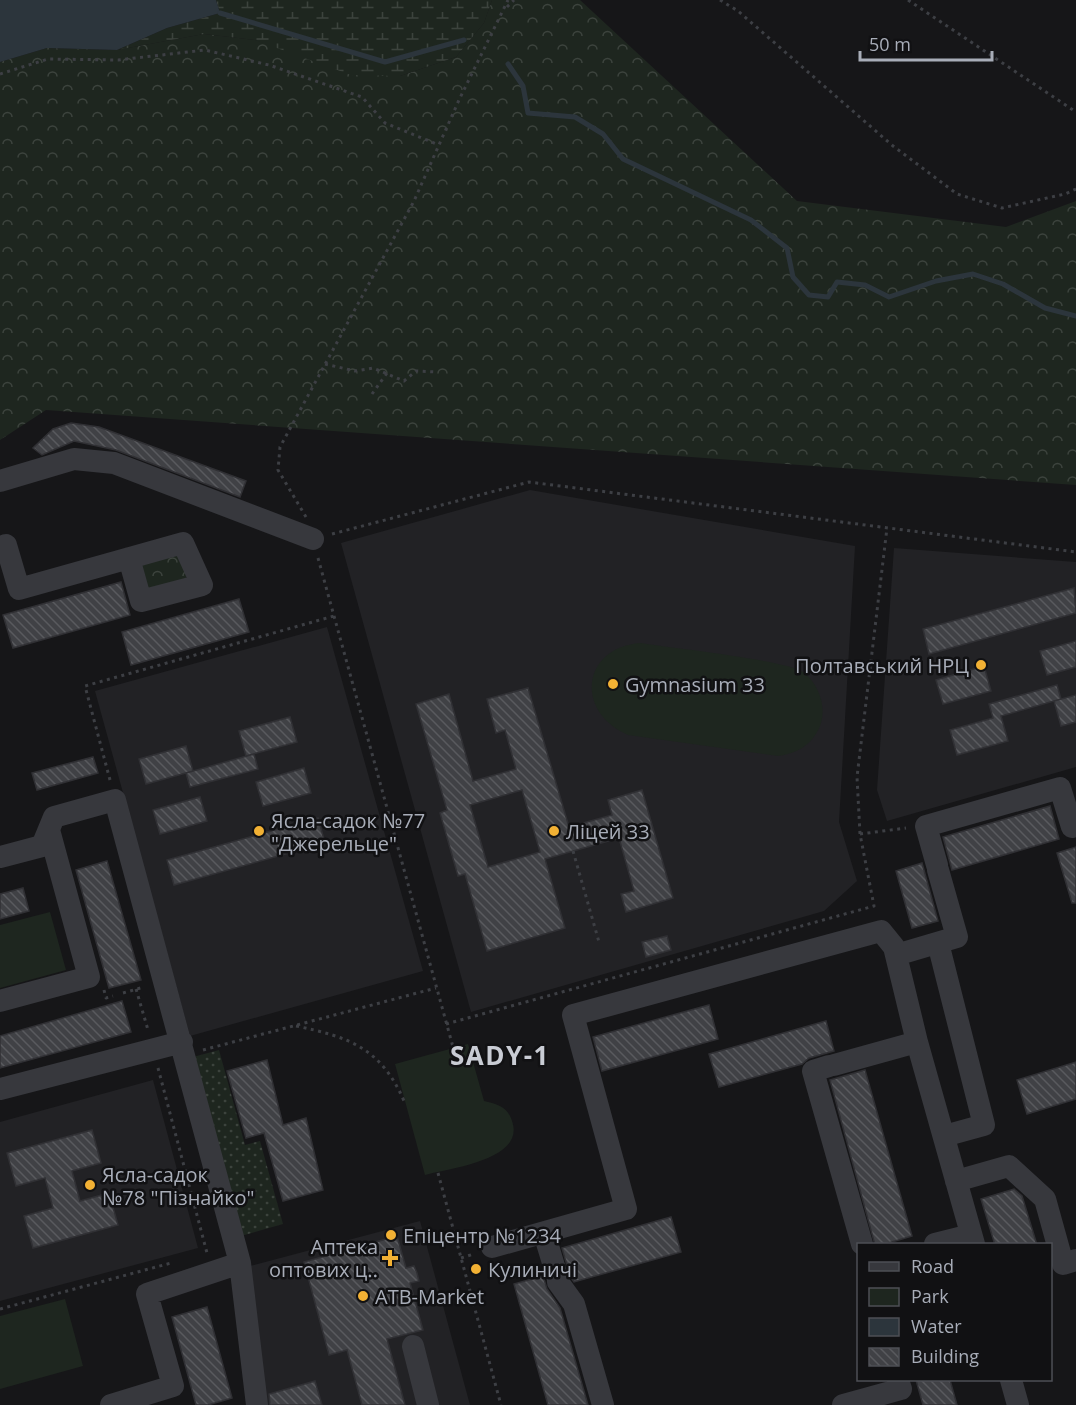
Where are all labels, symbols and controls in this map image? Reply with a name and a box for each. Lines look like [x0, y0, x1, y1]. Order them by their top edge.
scale bar [860, 24, 992, 62]
text: 50 m [869, 32, 911, 56]
place label: Полтавський НРЦ [795, 652, 969, 679]
marker: Полтавський НРЦ [974, 658, 988, 672]
place label: Gymnasium 33 [625, 671, 765, 698]
marker: Gymnasium 33 [606, 677, 620, 691]
place label: Ясла-садок №77 "Джерельце" [271, 807, 425, 857]
place label: Ліцей 33 [566, 818, 650, 845]
marker: Ясла-садок №77 "Джерельце" [252, 824, 266, 838]
marker: Ліцей 33 [547, 824, 561, 838]
district label: SADY-1 [450, 1037, 550, 1073]
place label: Ясла-садок №78 "Пізнайко" [102, 1161, 255, 1211]
marker: Ясла-садок №78 "Пізнайко" [83, 1178, 97, 1192]
place label: Епіцентр №1234 [403, 1222, 561, 1249]
marker: Епіцентр №1234 [384, 1228, 398, 1242]
place label: Аптека оптових ц‥ [269, 1233, 378, 1283]
legend [857, 1243, 1052, 1381]
marker: Аптека оптових ц‥ [383, 1251, 397, 1265]
text: Road [911, 1254, 954, 1278]
place label: Кулиничі [488, 1256, 577, 1283]
marker: Кулиничі [469, 1262, 483, 1276]
place label: ATB-Market [375, 1283, 484, 1310]
text: Park [911, 1284, 949, 1308]
marker: ATB-Market [356, 1289, 370, 1303]
text: Water [911, 1314, 962, 1338]
text: Building [911, 1344, 979, 1368]

